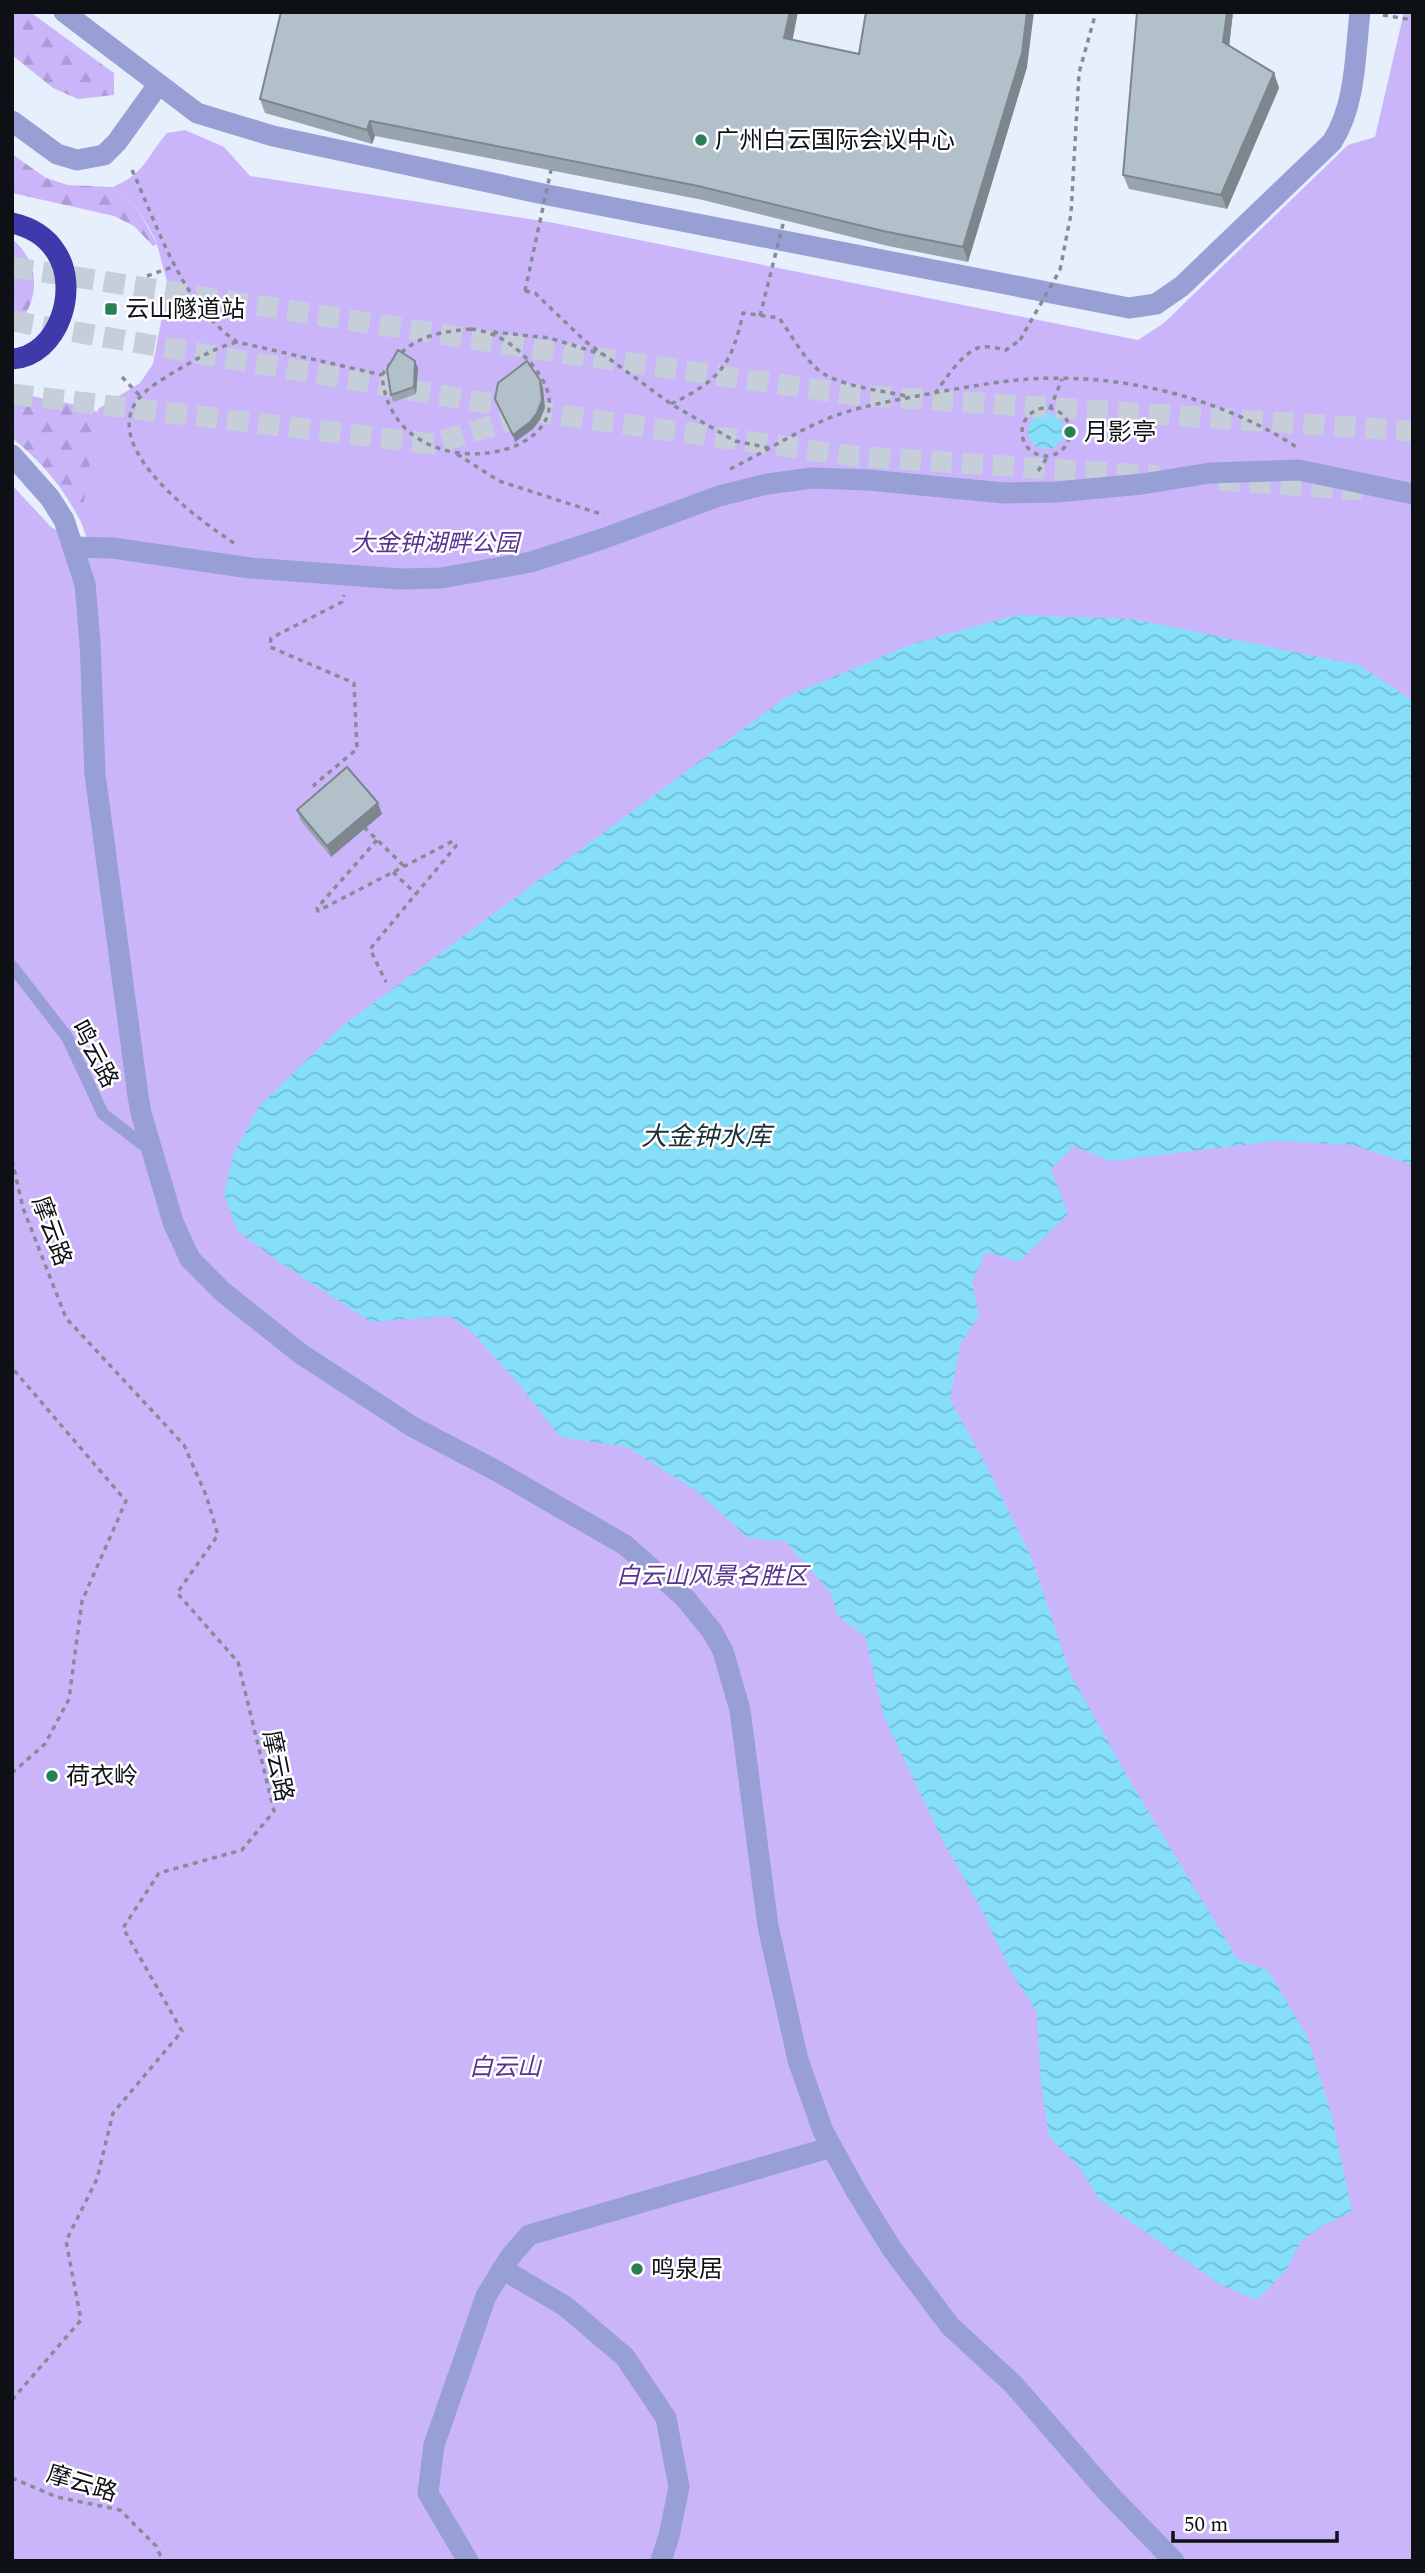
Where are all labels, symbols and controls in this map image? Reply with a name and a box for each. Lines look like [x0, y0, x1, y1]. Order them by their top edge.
place label: 广州白云国际会议中心 [715, 123, 955, 159]
marker: 广州白云国际会议中心 [693, 132, 709, 148]
place label: 云山隧道站 [125, 292, 245, 328]
marker: 云山隧道站 [103, 301, 119, 317]
place label: 月影亭 [1084, 415, 1156, 451]
marker: 月影亭 [1062, 424, 1078, 440]
park label: 大金钟湖畔公园 [351, 526, 522, 562]
street label: 鸣云路 [61, 1014, 127, 1095]
water label: 大金钟水库 [641, 1117, 775, 1157]
street label: 摩云路 [22, 1191, 80, 1271]
park label: 白云山风景名胜区 [616, 1559, 811, 1595]
street label: 摩云路 [252, 1727, 302, 1805]
place label: 荷衣岭 [66, 1759, 138, 1795]
marker: 荷衣岭 [44, 1768, 60, 1784]
park label: 白云山 [469, 2050, 543, 2086]
place label: 鸣泉居 [651, 2252, 723, 2288]
marker: 鸣泉居 [629, 2261, 645, 2277]
street label: 摩云路 [42, 2456, 121, 2512]
scale bar [1173, 2500, 1338, 2544]
text: 50 m [1184, 2509, 1228, 2541]

